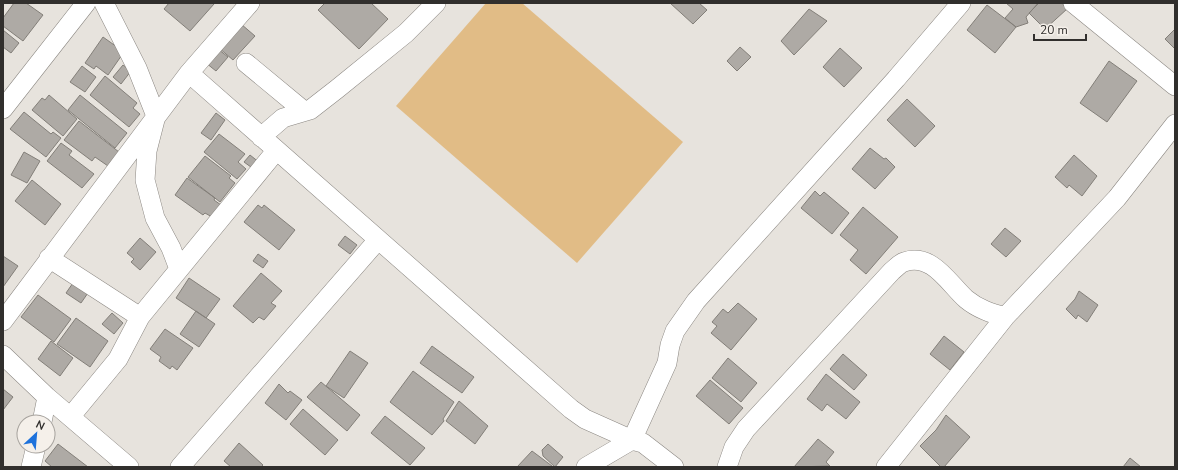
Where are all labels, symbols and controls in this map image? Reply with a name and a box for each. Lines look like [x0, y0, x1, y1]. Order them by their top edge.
scale bar [1034, 16, 1086, 42]
text: 20 m [1040, 22, 1068, 38]
north arrow [16, 414, 56, 454]
text: N [33, 417, 47, 434]

